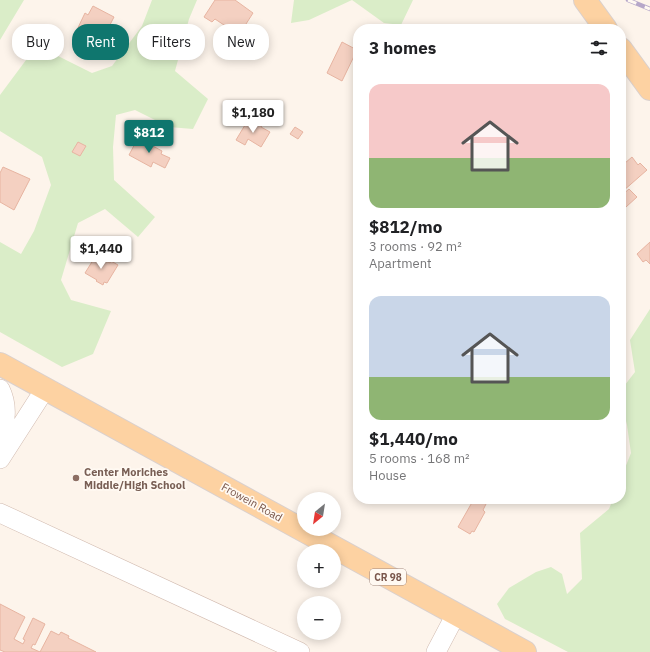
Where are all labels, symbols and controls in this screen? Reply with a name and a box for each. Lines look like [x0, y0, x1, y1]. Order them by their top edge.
chip: Buy [12, 24, 64, 60]
chip: Rent [72, 24, 129, 60]
chip: Filters [137, 24, 205, 60]
chip: New [213, 24, 269, 60]
text: 3 homes [369, 37, 436, 59]
icon: filters [588, 37, 610, 59]
pin: $1,180 [220, 100, 286, 134]
text: $1,180 [231, 104, 275, 121]
icon: home [454, 110, 526, 182]
pin: $812 [125, 120, 173, 154]
text: $812 [133, 124, 165, 141]
text: $812/mo [369, 216, 442, 238]
pin: $1,440 [68, 236, 134, 270]
text: 3 rooms · 92 m² [369, 238, 462, 255]
text: $1,440 [79, 240, 123, 257]
text: Apartment [369, 255, 432, 272]
icon: home [454, 322, 526, 394]
text: $1,440/mo [369, 428, 458, 450]
text: 5 rooms · 168 m² [369, 450, 470, 467]
place label: Center Moriches Middle/High School [84, 465, 186, 492]
text: House [369, 467, 406, 484]
marker: Center Moriches Middle/High School [71, 473, 81, 483]
street label: Frowein Road [219, 480, 285, 524]
north arrow [297, 492, 341, 536]
map controls [297, 492, 341, 640]
button: + [297, 544, 341, 588]
road number: CR 98 [370, 569, 406, 585]
button: − [297, 596, 341, 640]

